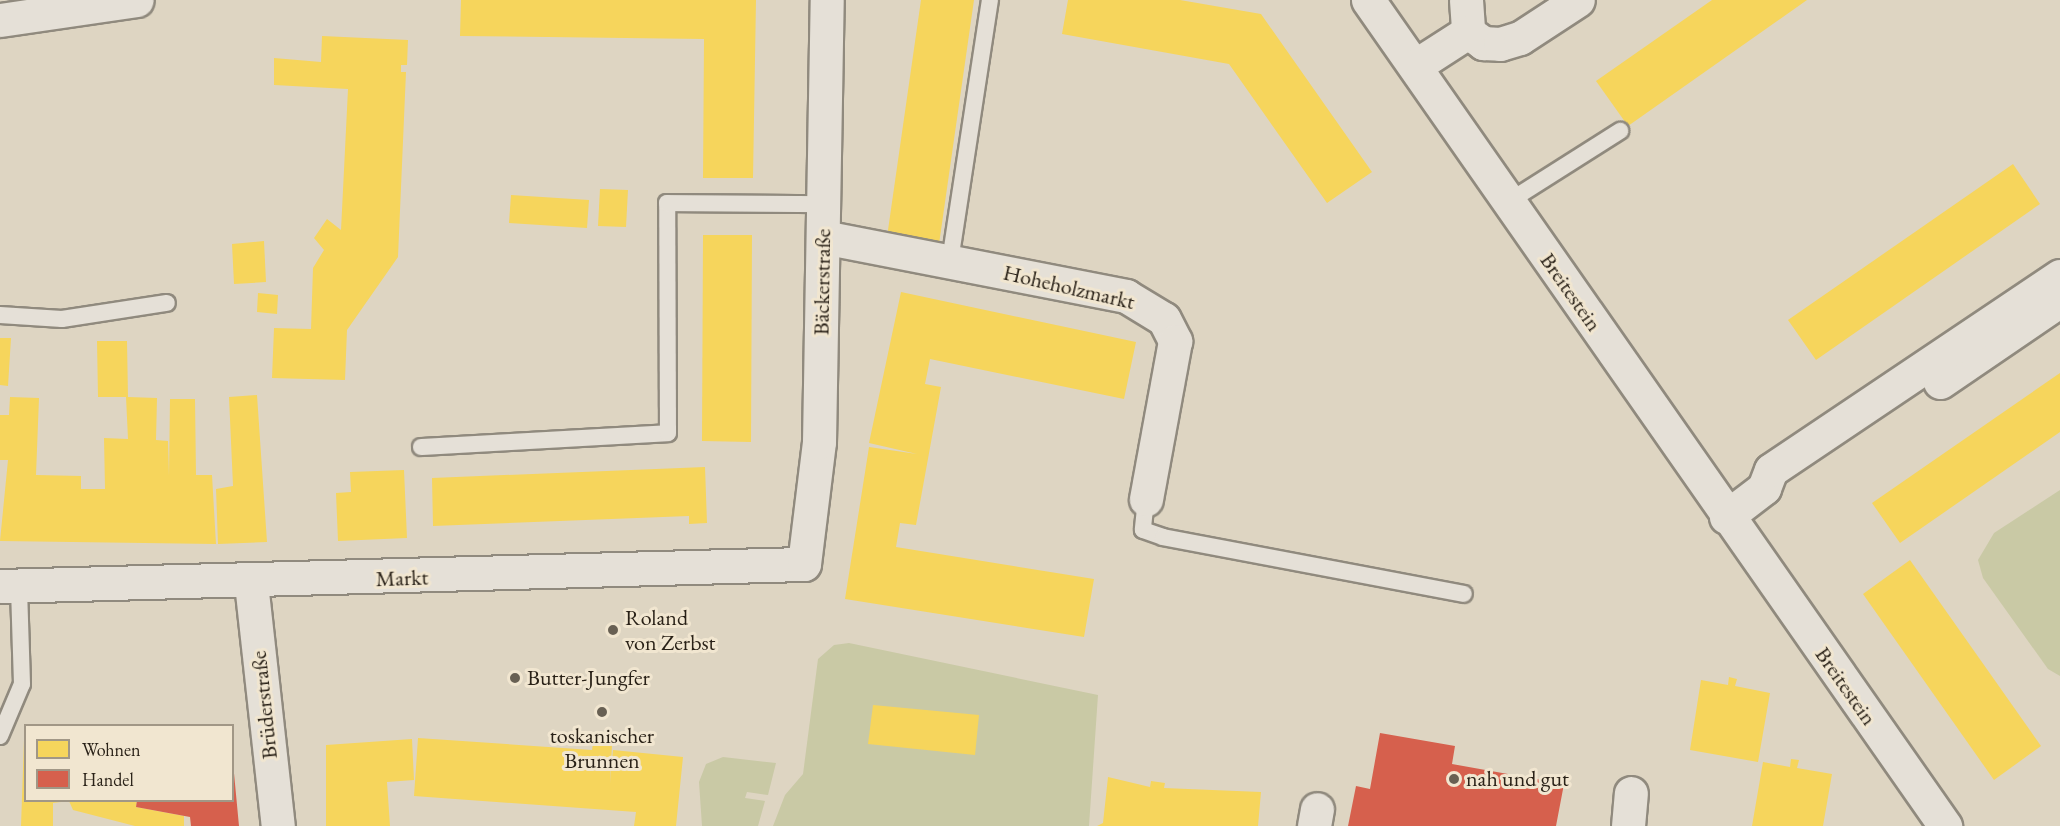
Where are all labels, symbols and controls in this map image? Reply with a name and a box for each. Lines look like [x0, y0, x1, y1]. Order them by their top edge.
street label: Bäckerstraße [808, 228, 836, 336]
street label: Breitestein [1535, 248, 1607, 336]
street label: Hoheholzmarkt [1001, 259, 1137, 315]
street label: Markt [375, 564, 429, 592]
place label: Roland von Zerbst [625, 604, 716, 656]
marker: Roland von Zerbst [606, 623, 620, 637]
street label: Breitestein [1810, 642, 1882, 730]
street label: Brüderstraße [245, 650, 283, 760]
place label: Butter-Jungfer [527, 665, 650, 691]
marker: Butter-Jungfer [508, 671, 522, 685]
marker: toskanischer Brunnen [595, 705, 609, 719]
place label: toskanischer Brunnen [550, 722, 654, 774]
legend [24, 724, 234, 802]
text: Wohnen [82, 738, 141, 761]
place label: nah und gut [1466, 766, 1569, 792]
text: Handel [82, 768, 134, 791]
marker: nah und gut [1447, 772, 1461, 786]

